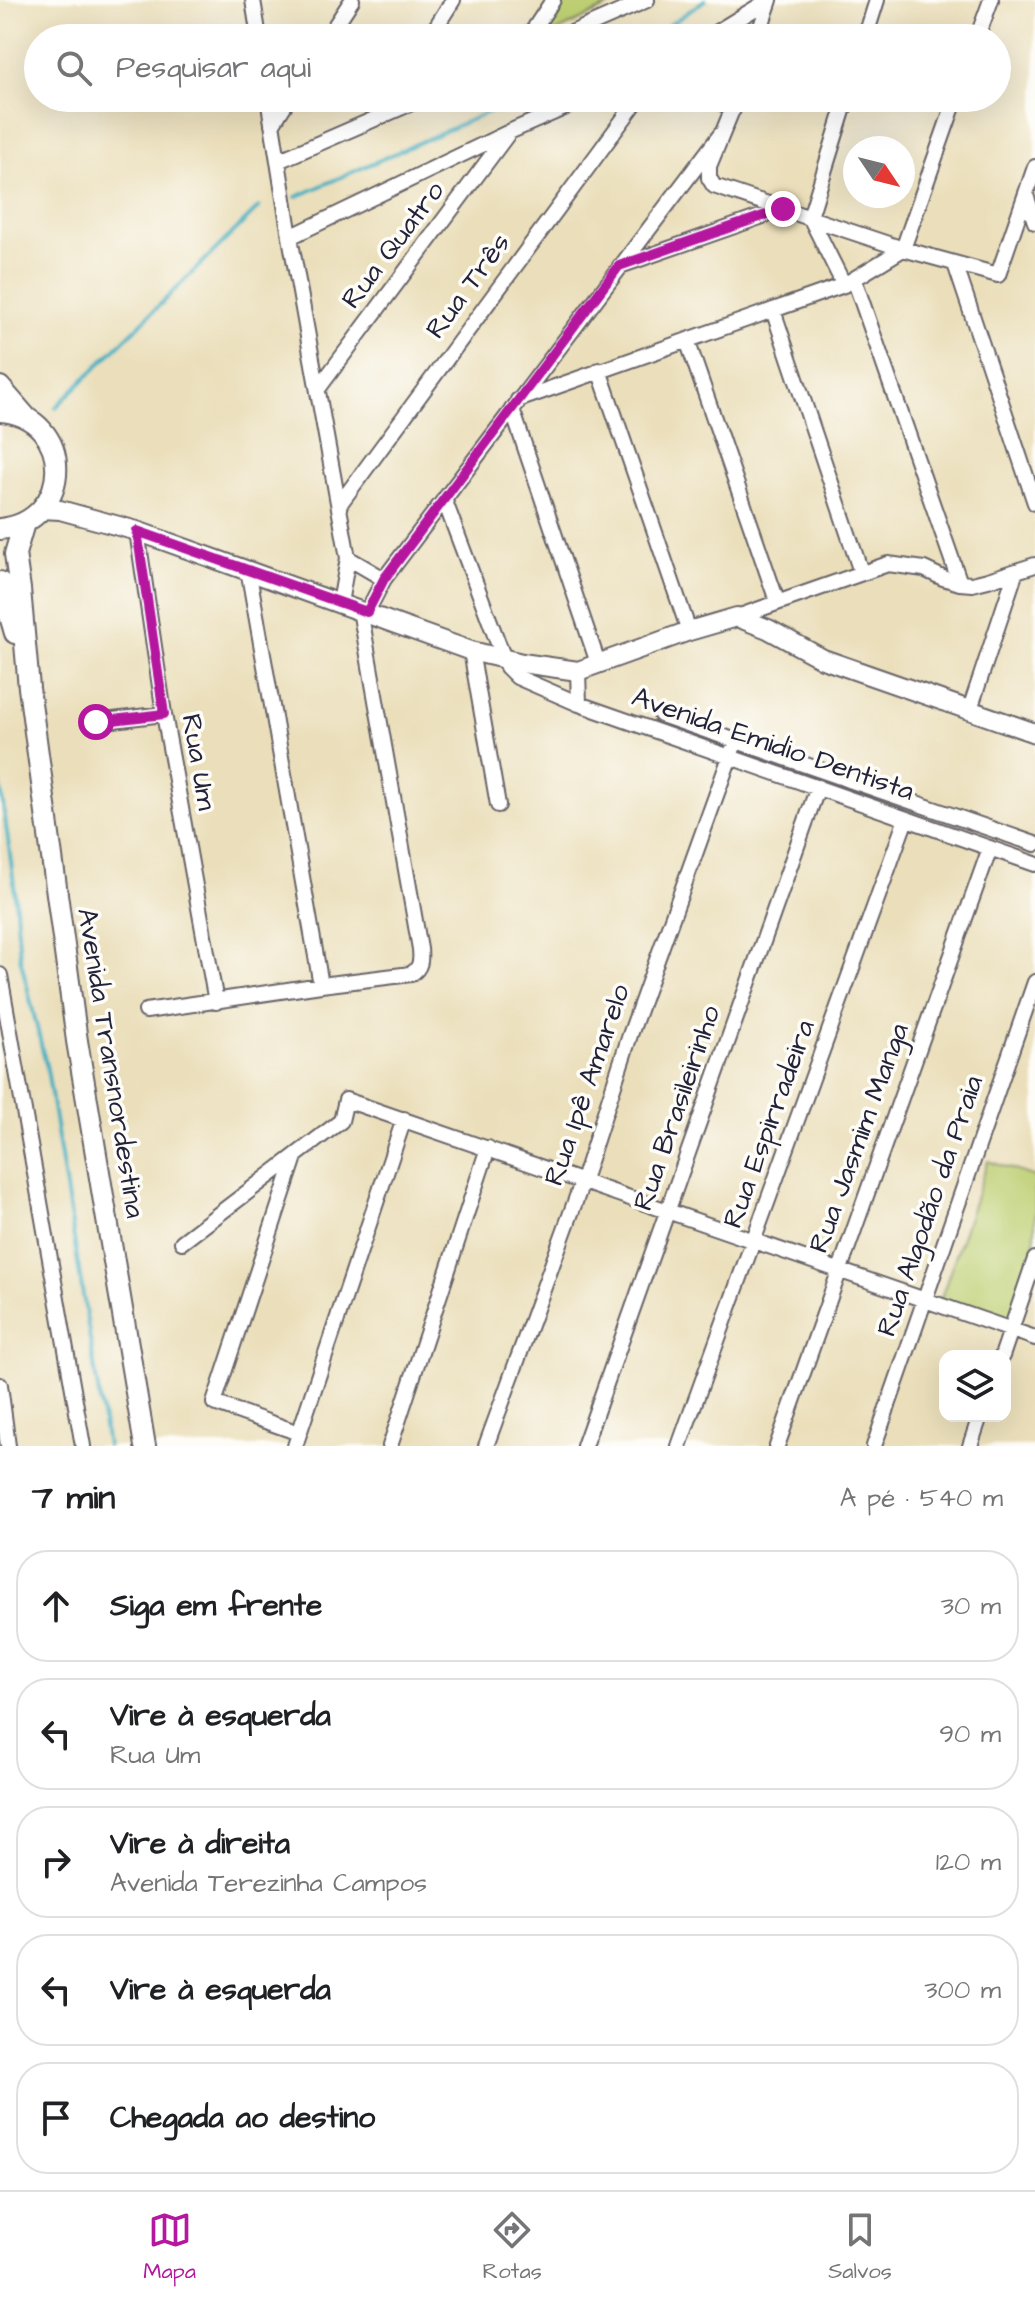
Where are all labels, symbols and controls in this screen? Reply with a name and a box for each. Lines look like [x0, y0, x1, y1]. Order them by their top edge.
search box [24, 24, 1011, 112]
icon: search [52, 46, 96, 90]
text: Pesquisar aqui [116, 47, 311, 89]
north arrow [843, 136, 915, 208]
street label: Rua Quatro [332, 173, 454, 317]
route end [765, 191, 801, 227]
street label: Rua Três [416, 225, 520, 347]
street label: Avenida Emidio Dentista [627, 677, 919, 811]
route start [78, 704, 114, 740]
street label: Rua Um [171, 711, 227, 813]
street label: Avenida Transnordestina [67, 905, 155, 1221]
street label: Rua Ipê Amarelo [534, 979, 640, 1191]
street label: Rua Brasileirinho [624, 1000, 730, 1216]
street label: Rua Espirradeira [713, 1015, 825, 1233]
street label: Rua Jasmim Manga [799, 1018, 920, 1259]
street label: Rua Algodão da Praia [867, 1070, 994, 1342]
map controls [939, 1350, 1011, 1422]
button: layers [939, 1350, 1011, 1422]
text: 7 min [32, 1474, 115, 1522]
text: A pé · 540 m [840, 1480, 1003, 1516]
icon: ahead [34, 1584, 78, 1628]
text: Siga em frente [110, 1585, 322, 1627]
text: 30 m [941, 1588, 1001, 1624]
text: Vire à esquerda [110, 1695, 331, 1737]
icon: left [34, 1712, 78, 1756]
text: 90 m [939, 1716, 1001, 1752]
text: Rua Um [110, 1737, 200, 1773]
text: Vire à direita [110, 1823, 290, 1865]
icon: right [34, 1840, 78, 1884]
text: 120 m [936, 1844, 1001, 1880]
text: Avenida Terezinha Campos [110, 1865, 427, 1901]
icon: left [34, 1968, 78, 2012]
text: Vire à esquerda [110, 1969, 331, 2011]
text: 300 m [924, 1972, 1001, 2008]
icon: arrive [34, 2096, 78, 2140]
text: Chegada ao destino [110, 2097, 375, 2139]
tab: Mapa [143, 2208, 196, 2287]
tab: Rotas [483, 2208, 542, 2287]
tab: Salvos [828, 2208, 892, 2287]

